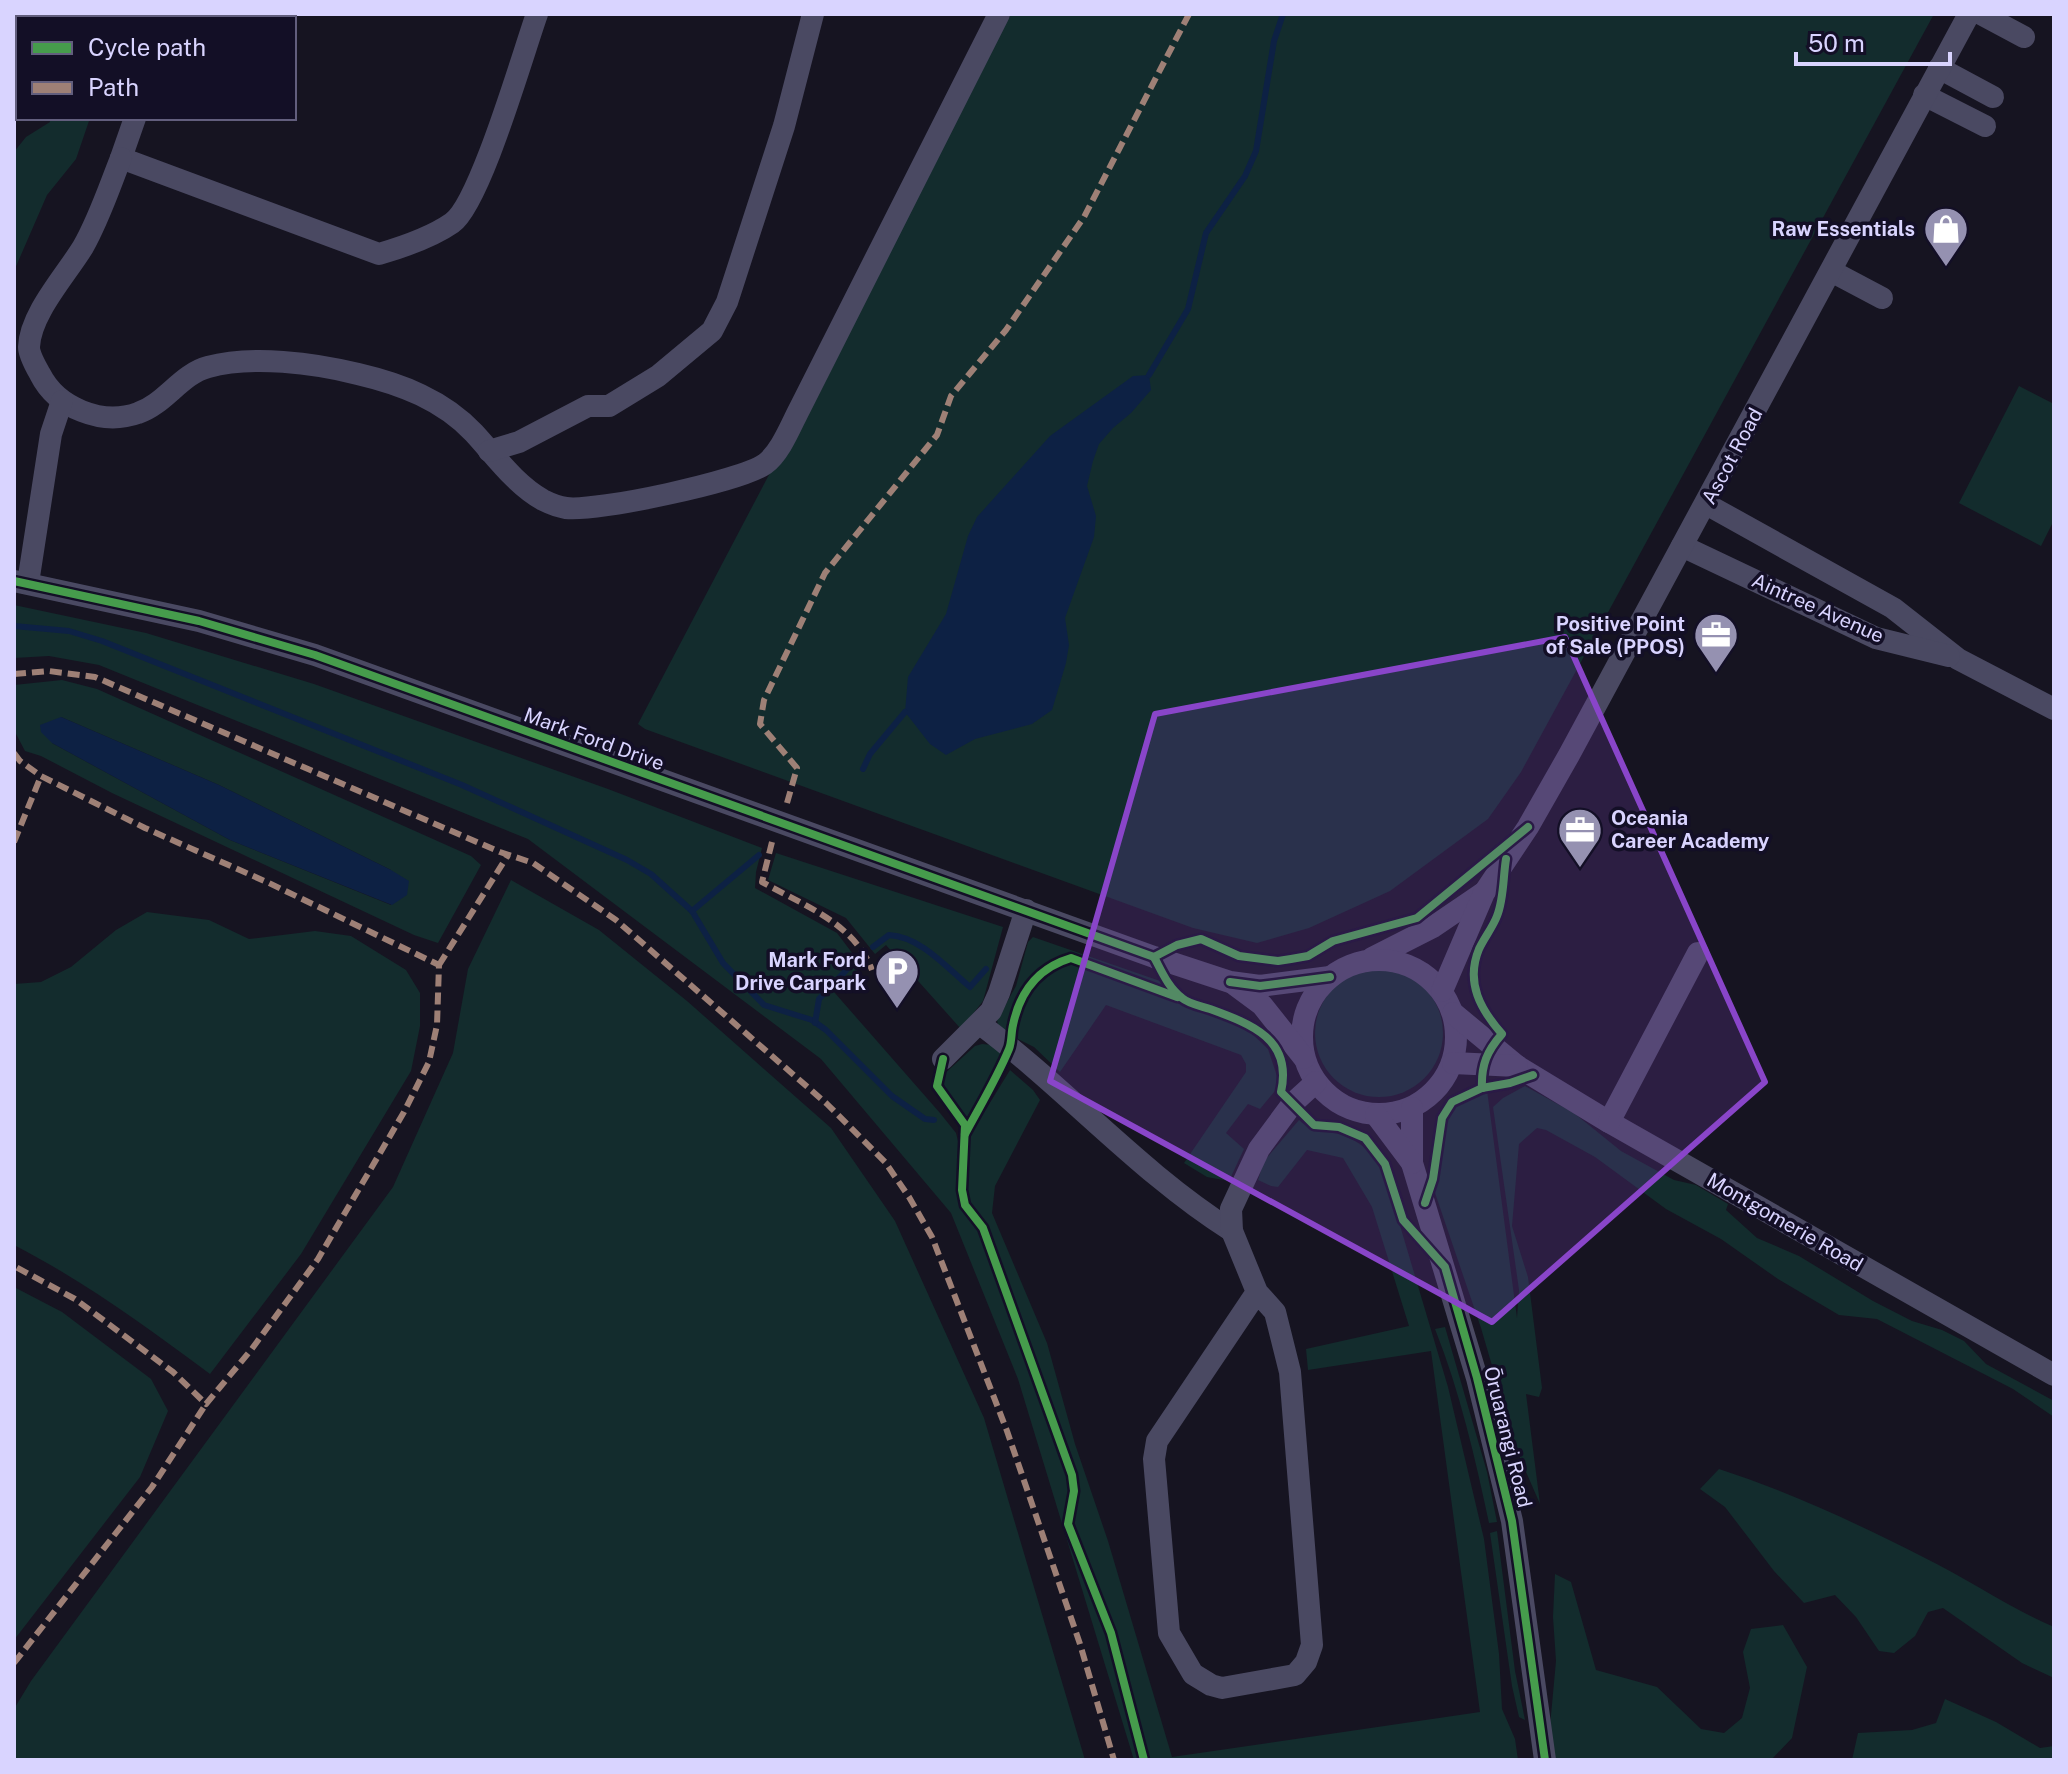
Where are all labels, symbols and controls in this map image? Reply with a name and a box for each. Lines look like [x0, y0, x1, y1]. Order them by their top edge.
legend [16, 16, 296, 120]
scale bar [1796, 16, 1950, 66]
text: 50 m [1808, 29, 1865, 57]
text: Cycle path [88, 33, 206, 61]
text: Path [88, 73, 139, 101]
shop icon: Raw Essentials [1922, 205, 1970, 268]
place label: Raw Essentials [1772, 217, 1915, 241]
street label: Ascot Road [1697, 404, 1767, 508]
street label: Aintree Avenue [1748, 568, 1888, 648]
office icon: Positive Point of Sale (PPOS) [1692, 611, 1740, 674]
place label: Positive Point of Sale (PPOS) [1546, 612, 1685, 659]
street label: Mark Ford Drive [520, 702, 668, 776]
office icon: Oceania Career Academy [1556, 806, 1604, 869]
place label: Oceania Career Academy [1611, 806, 1769, 853]
parking icon: Mark Ford Drive Carpark [873, 947, 921, 1010]
place label: Mark Ford Drive Carpark [735, 948, 866, 995]
street label: Montgomerie Road [1703, 1168, 1867, 1276]
street label: Ōruarangi Road [1479, 1364, 1538, 1510]

